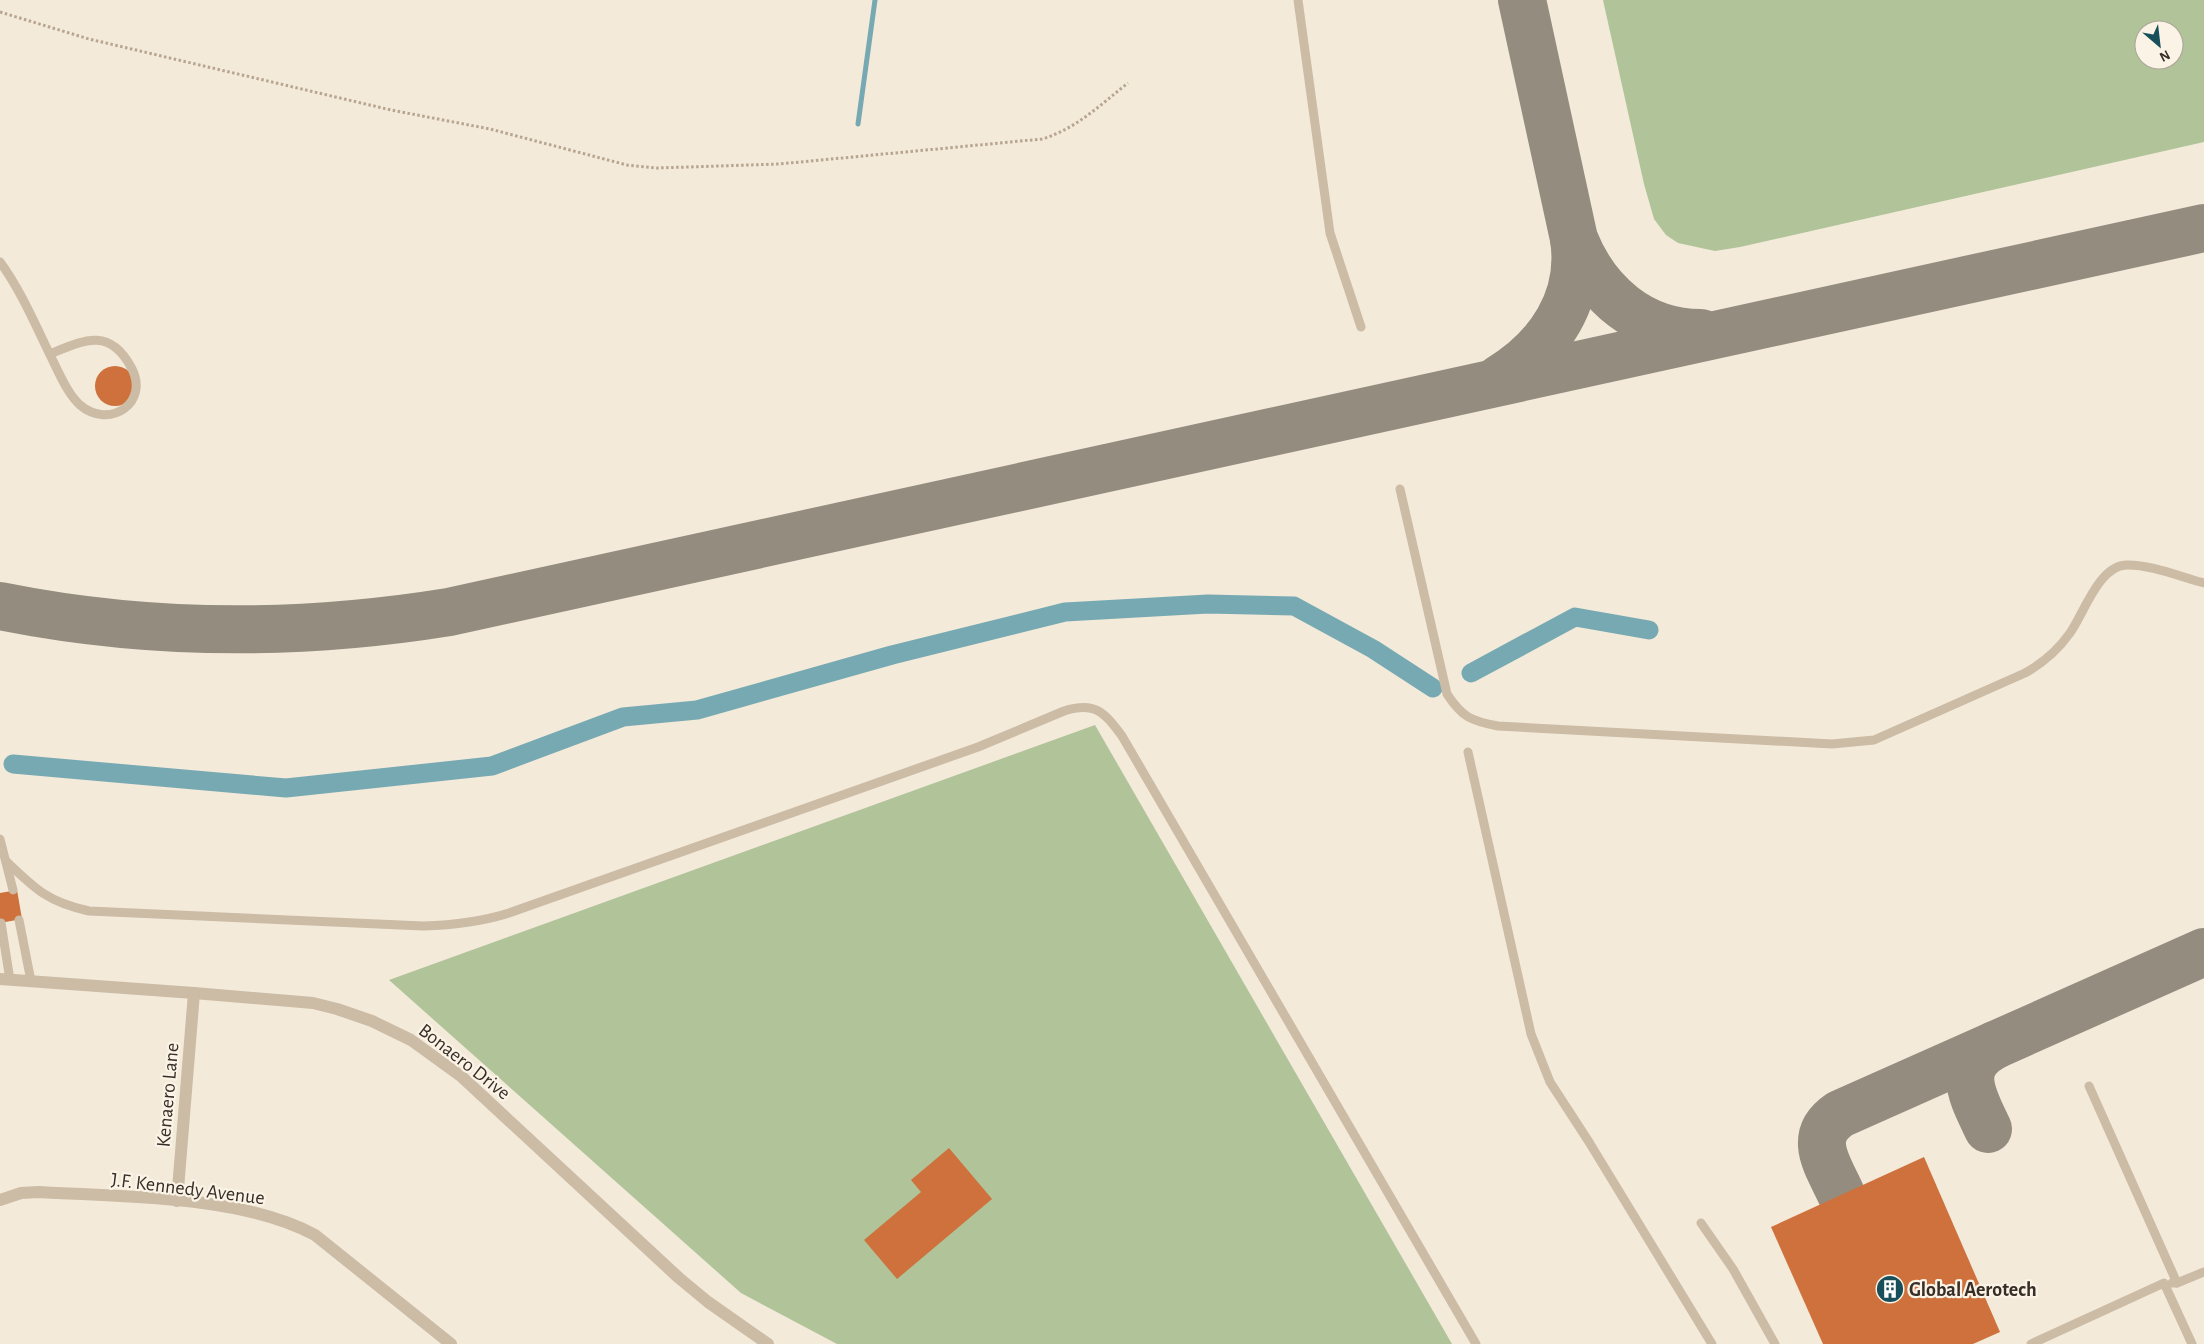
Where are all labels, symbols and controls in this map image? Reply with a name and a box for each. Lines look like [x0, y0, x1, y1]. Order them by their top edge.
north arrow [2134, 20, 2184, 70]
text: N [2157, 47, 2172, 64]
street label: Bonaero Drive [415, 1020, 514, 1104]
street label: Kenaero Lane [153, 1042, 183, 1148]
street label: J.F. Kennedy Avenue [110, 1170, 266, 1208]
building icon: Global Aerotech [1875, 1274, 1905, 1304]
place label: Global Aerotech [1909, 1280, 2037, 1300]

